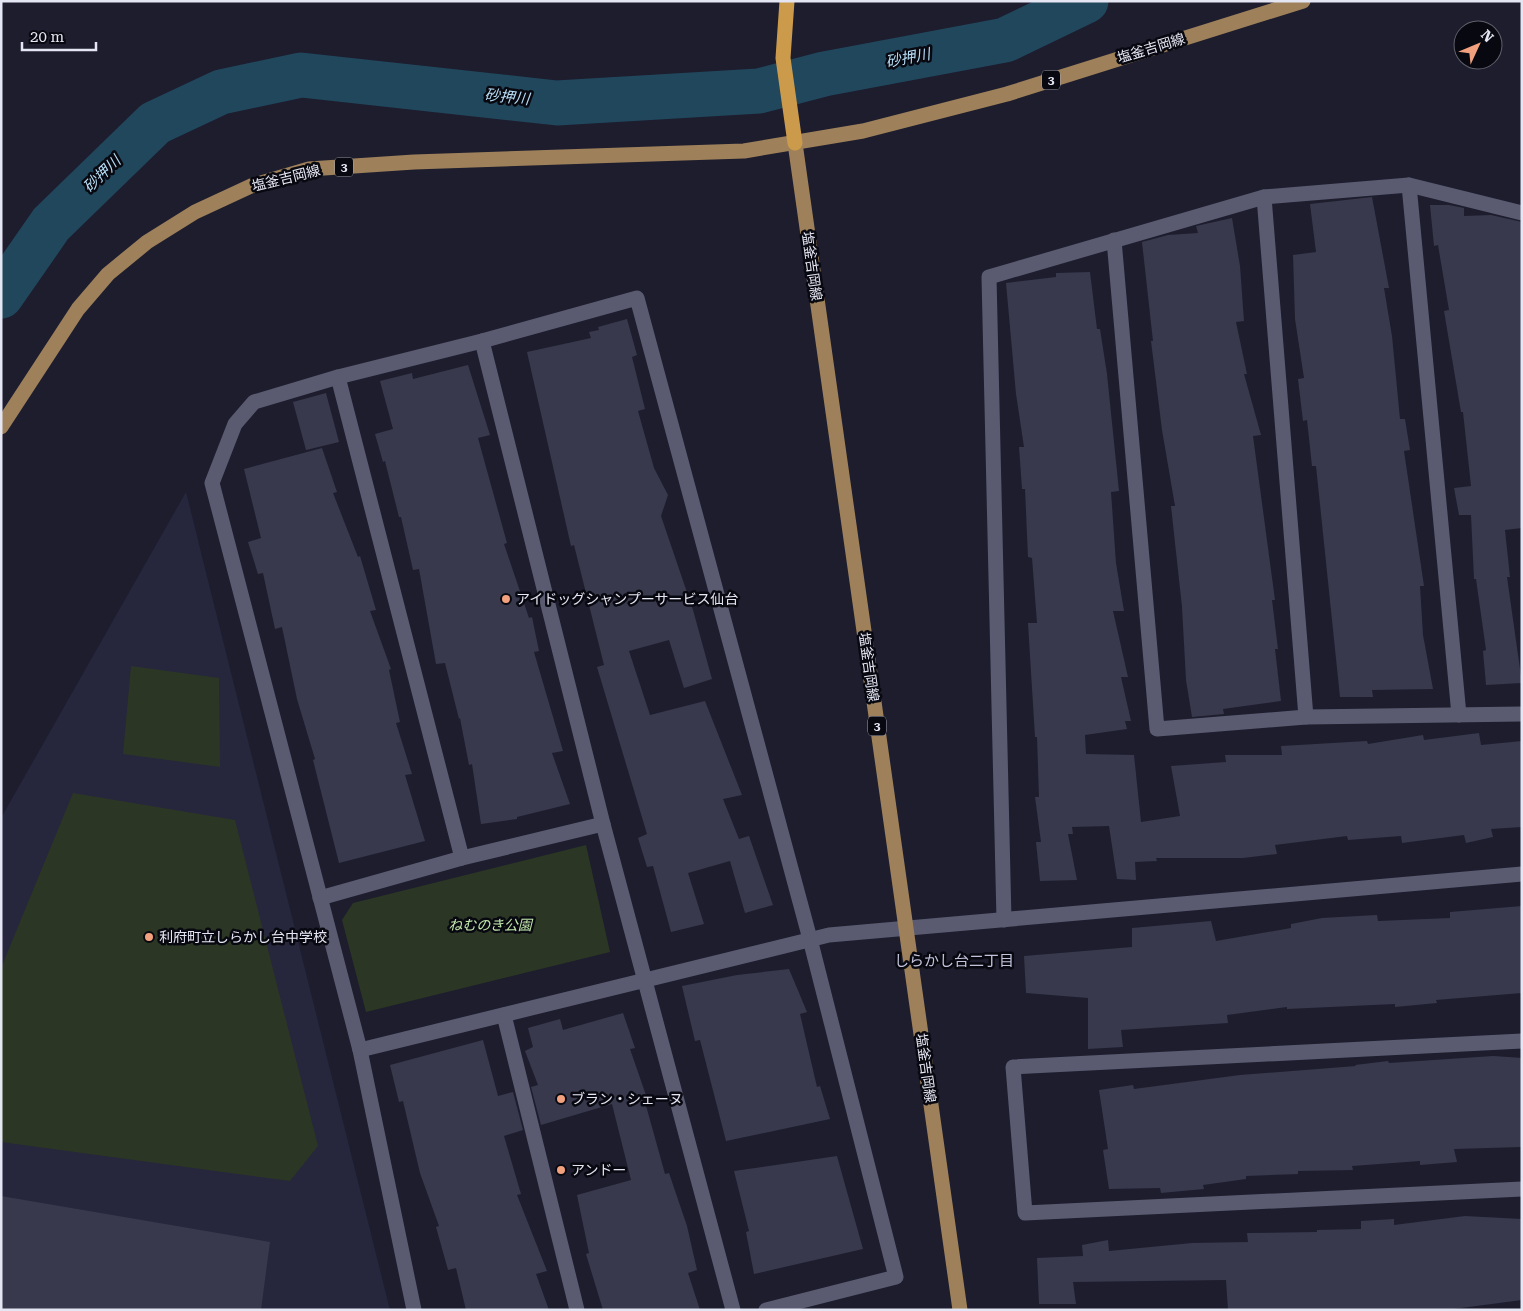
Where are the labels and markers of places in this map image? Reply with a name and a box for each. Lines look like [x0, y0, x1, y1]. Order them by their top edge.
place label: アイドッグシャンプーサービス仙台 [516, 591, 739, 607]
marker: アイドッグシャンプーサービス仙台 [500, 593, 512, 605]
place label: 利府町立しらかし台中学校 [159, 929, 327, 945]
marker: 利府町立しらかし台中学校 [143, 931, 155, 943]
place label: ブラン・シェーヌ [571, 1091, 683, 1107]
marker: ブラン・シェーヌ [555, 1093, 567, 1105]
place label: アンドー [571, 1162, 626, 1178]
marker: アンドー [555, 1164, 567, 1176]

